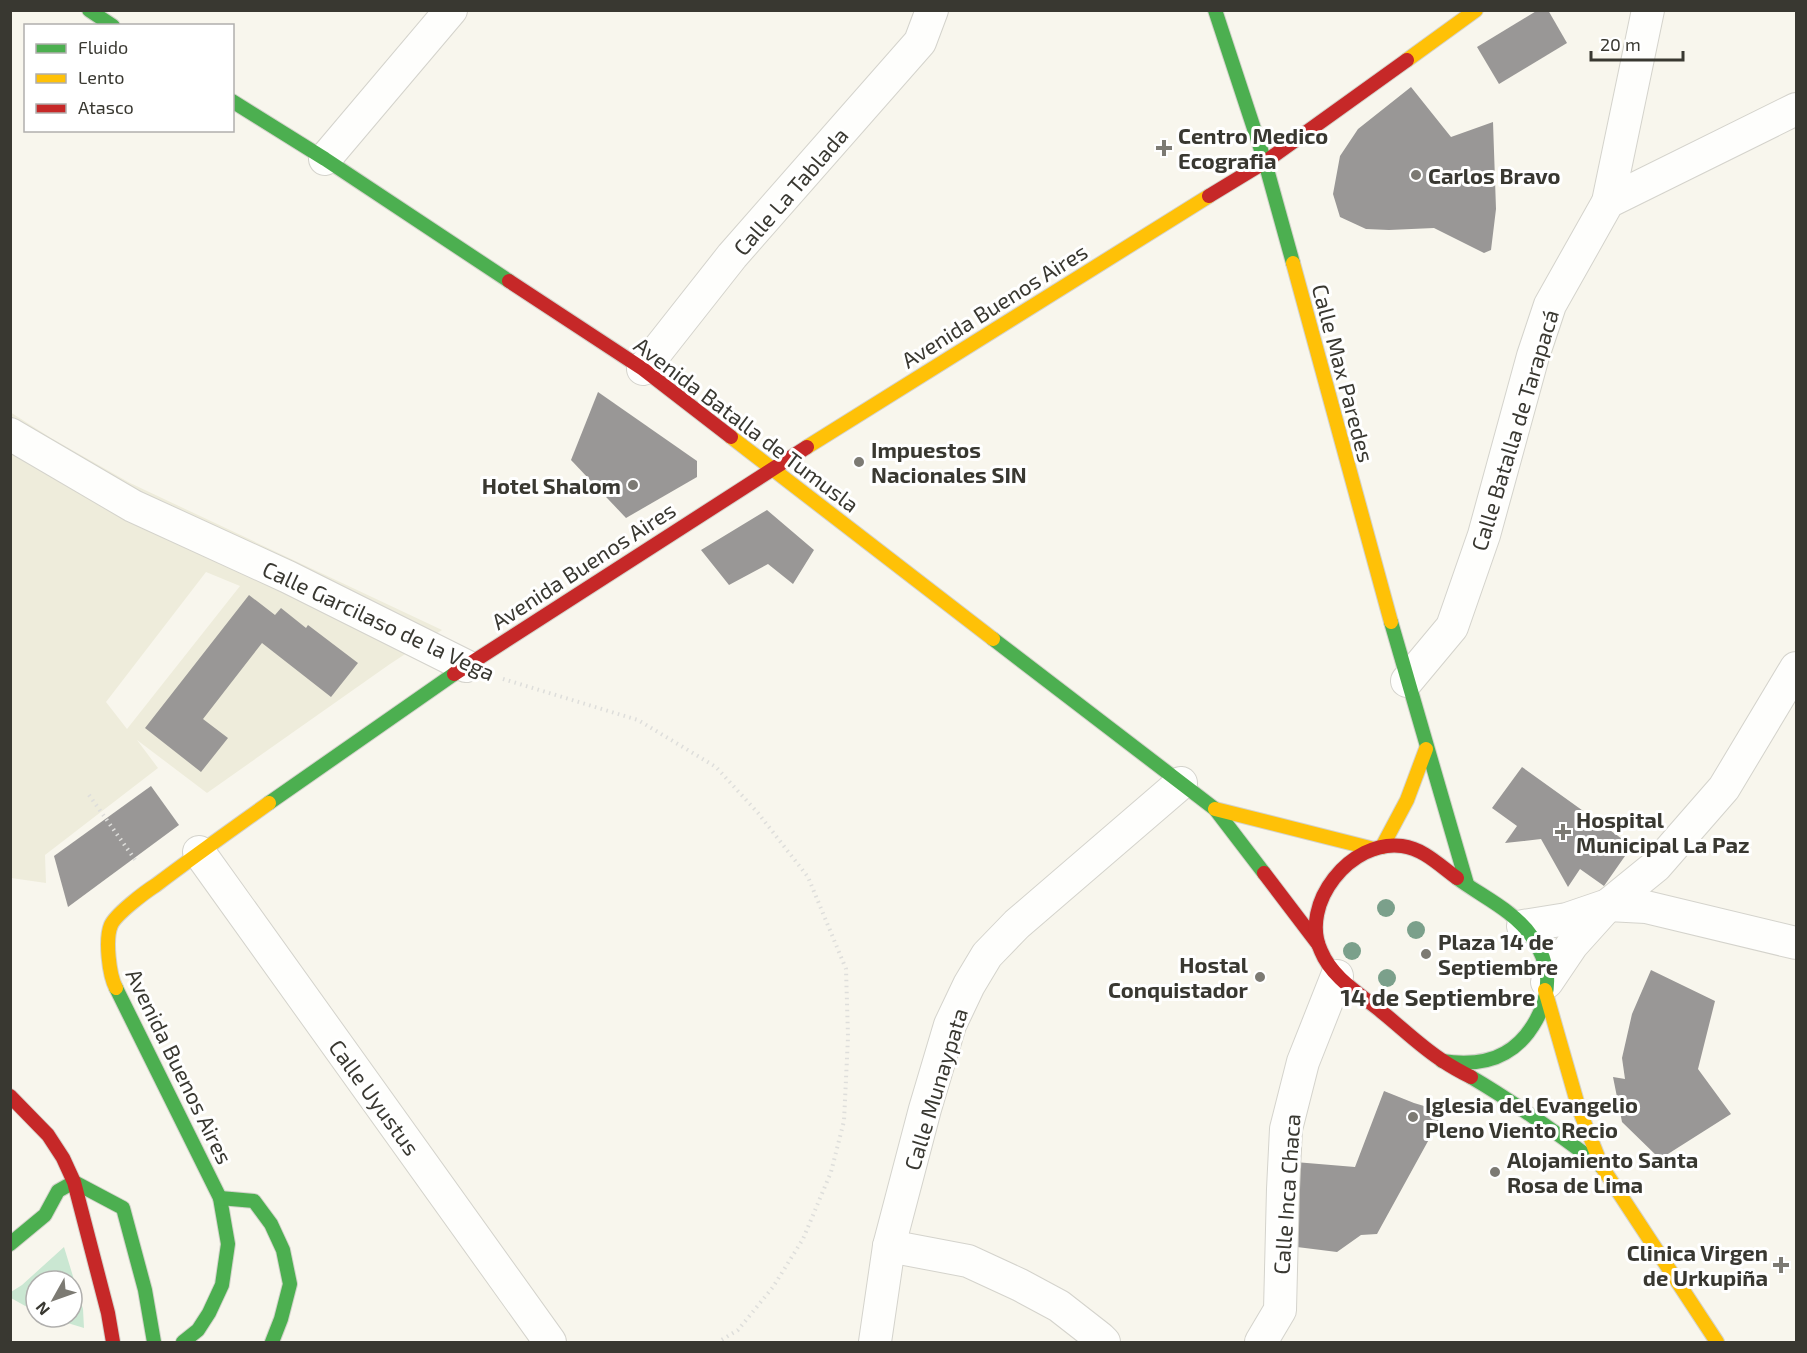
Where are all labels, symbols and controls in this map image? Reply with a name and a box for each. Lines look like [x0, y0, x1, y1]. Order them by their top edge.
legend [24, 24, 234, 132]
scale bar [1591, 24, 1682, 62]
text: 20 m [1600, 33, 1641, 55]
text: Fluido [78, 36, 128, 58]
text: Lento [78, 66, 124, 88]
text: Atasco [78, 96, 134, 118]
street label: Calle La Tablada [727, 122, 853, 260]
place label: Centro Medico Ecografia [1178, 122, 1328, 173]
marker: Centro Medico Ecografia [1155, 139, 1173, 157]
place label: Carlos Bravo [1428, 162, 1561, 188]
marker: Carlos Bravo [1409, 168, 1423, 182]
street label: Avenida Buenos Aires [896, 237, 1092, 373]
street label: Calle Max Paredes [1308, 281, 1380, 465]
street label: Calle Batalla de Tarapacá [1465, 306, 1563, 554]
street label: Avenida Batalla de Tumusla [630, 331, 864, 517]
place label: Impuestos Nacionales SIN [871, 436, 1027, 487]
marker: Impuestos Nacionales SIN [852, 455, 866, 469]
place label: Hotel Shalom [482, 472, 621, 498]
marker: Hotel Shalom [626, 478, 640, 492]
street label: Avenida Buenos Aires [486, 496, 680, 634]
street label: Calle Garcilaso de la Vega [259, 555, 499, 685]
place label: Hospital Municipal La Paz [1576, 806, 1750, 857]
marker: Hospital Municipal La Paz [1554, 823, 1572, 841]
place label: Plaza 14 de Septiembre [1438, 928, 1558, 979]
marker: Plaza 14 de Septiembre [1419, 947, 1433, 961]
place label: Hostal Conquistador [1108, 951, 1249, 1002]
street label: Avenida Buenos Aires [121, 964, 239, 1168]
marker: Hostal Conquistador [1253, 970, 1267, 984]
district label: 14 de Septiembre [1341, 982, 1535, 1011]
street label: Calle Munaypata [898, 1005, 972, 1173]
street label: Calle Uyustus [324, 1034, 426, 1160]
place label: Iglesia del Evangelio Pleno Viento Recio [1425, 1091, 1638, 1142]
marker: Iglesia del Evangelio Pleno Viento Recio [1406, 1110, 1420, 1124]
street label: Calle Inca Chaca [1267, 1113, 1305, 1275]
place label: Alojamiento Santa Rosa de Lima [1507, 1146, 1698, 1197]
marker: Alojamiento Santa Rosa de Lima [1488, 1165, 1502, 1179]
place label: Clinica Virgen de Urkupiña [1627, 1239, 1768, 1290]
marker: Clinica Virgen de Urkupiña [1772, 1256, 1790, 1274]
north arrow [24, 1269, 84, 1329]
text: N [31, 1298, 53, 1319]

